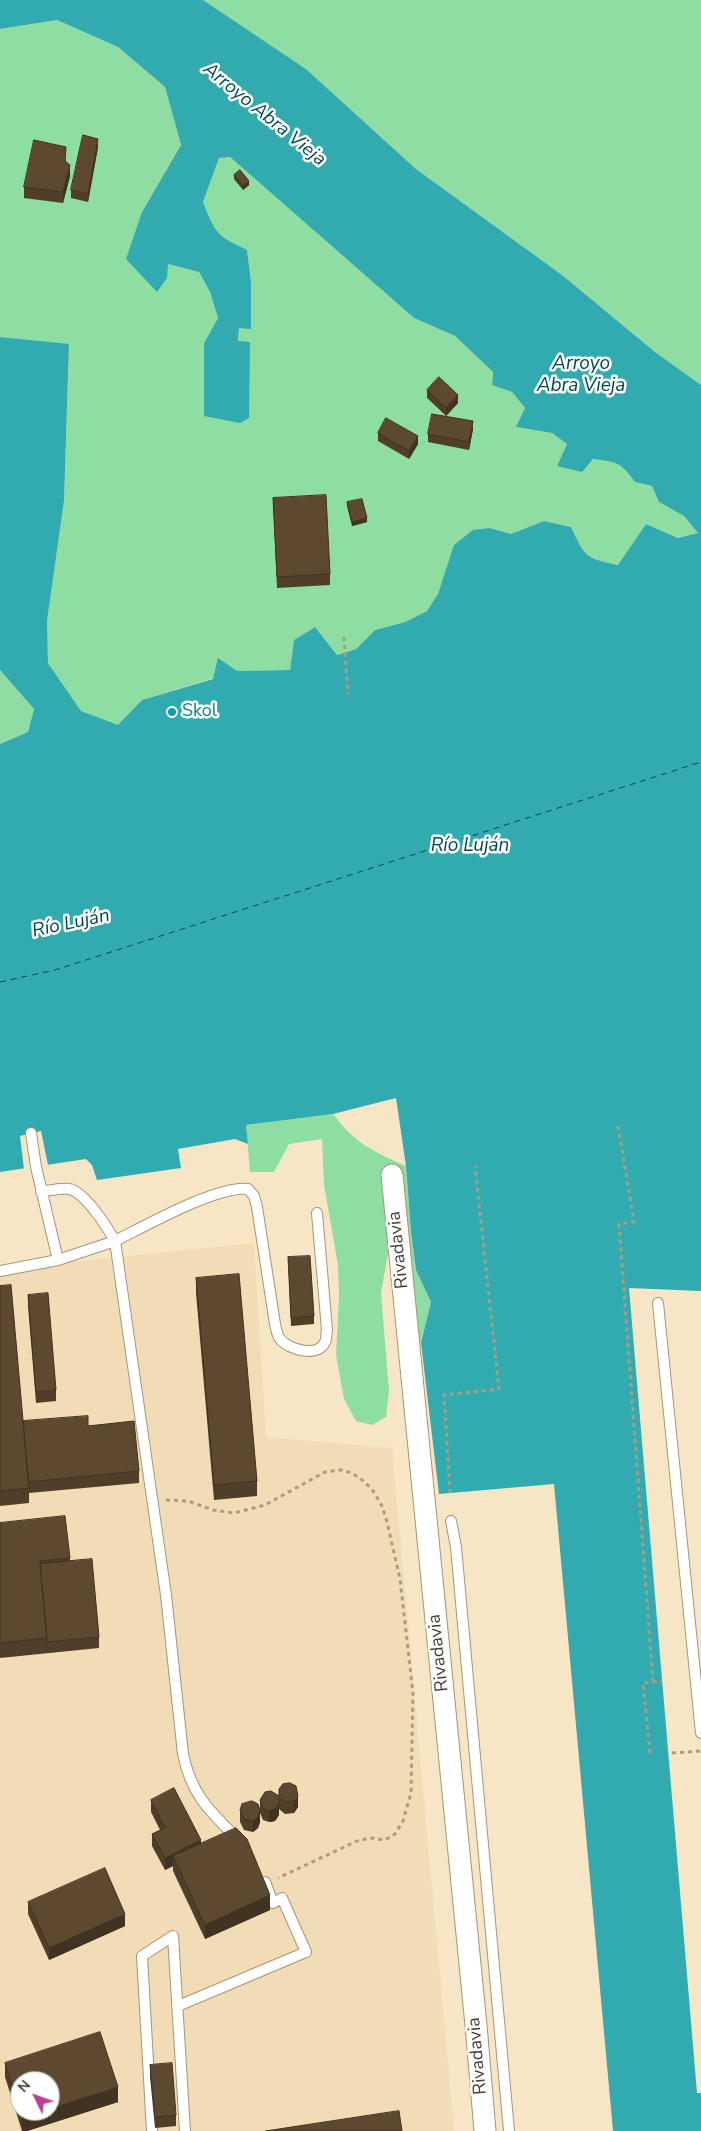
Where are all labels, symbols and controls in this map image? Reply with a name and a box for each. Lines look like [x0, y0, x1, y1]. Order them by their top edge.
water label: Arroyo Abra Vieja [198, 58, 330, 172]
water label: Arroyo Abra Vieja [537, 353, 625, 397]
place label: Skol [182, 701, 217, 723]
marker: Skol [166, 706, 178, 718]
water label: Río Luján [431, 835, 509, 857]
water label: Río Luján [30, 905, 112, 943]
street label: Rivadavia [384, 1210, 414, 1290]
street label: Rivadavia [424, 1613, 454, 1693]
street label: Rivadavia [464, 2016, 492, 2096]
north arrow [10, 2071, 60, 2121]
text: N [14, 2076, 35, 2097]

